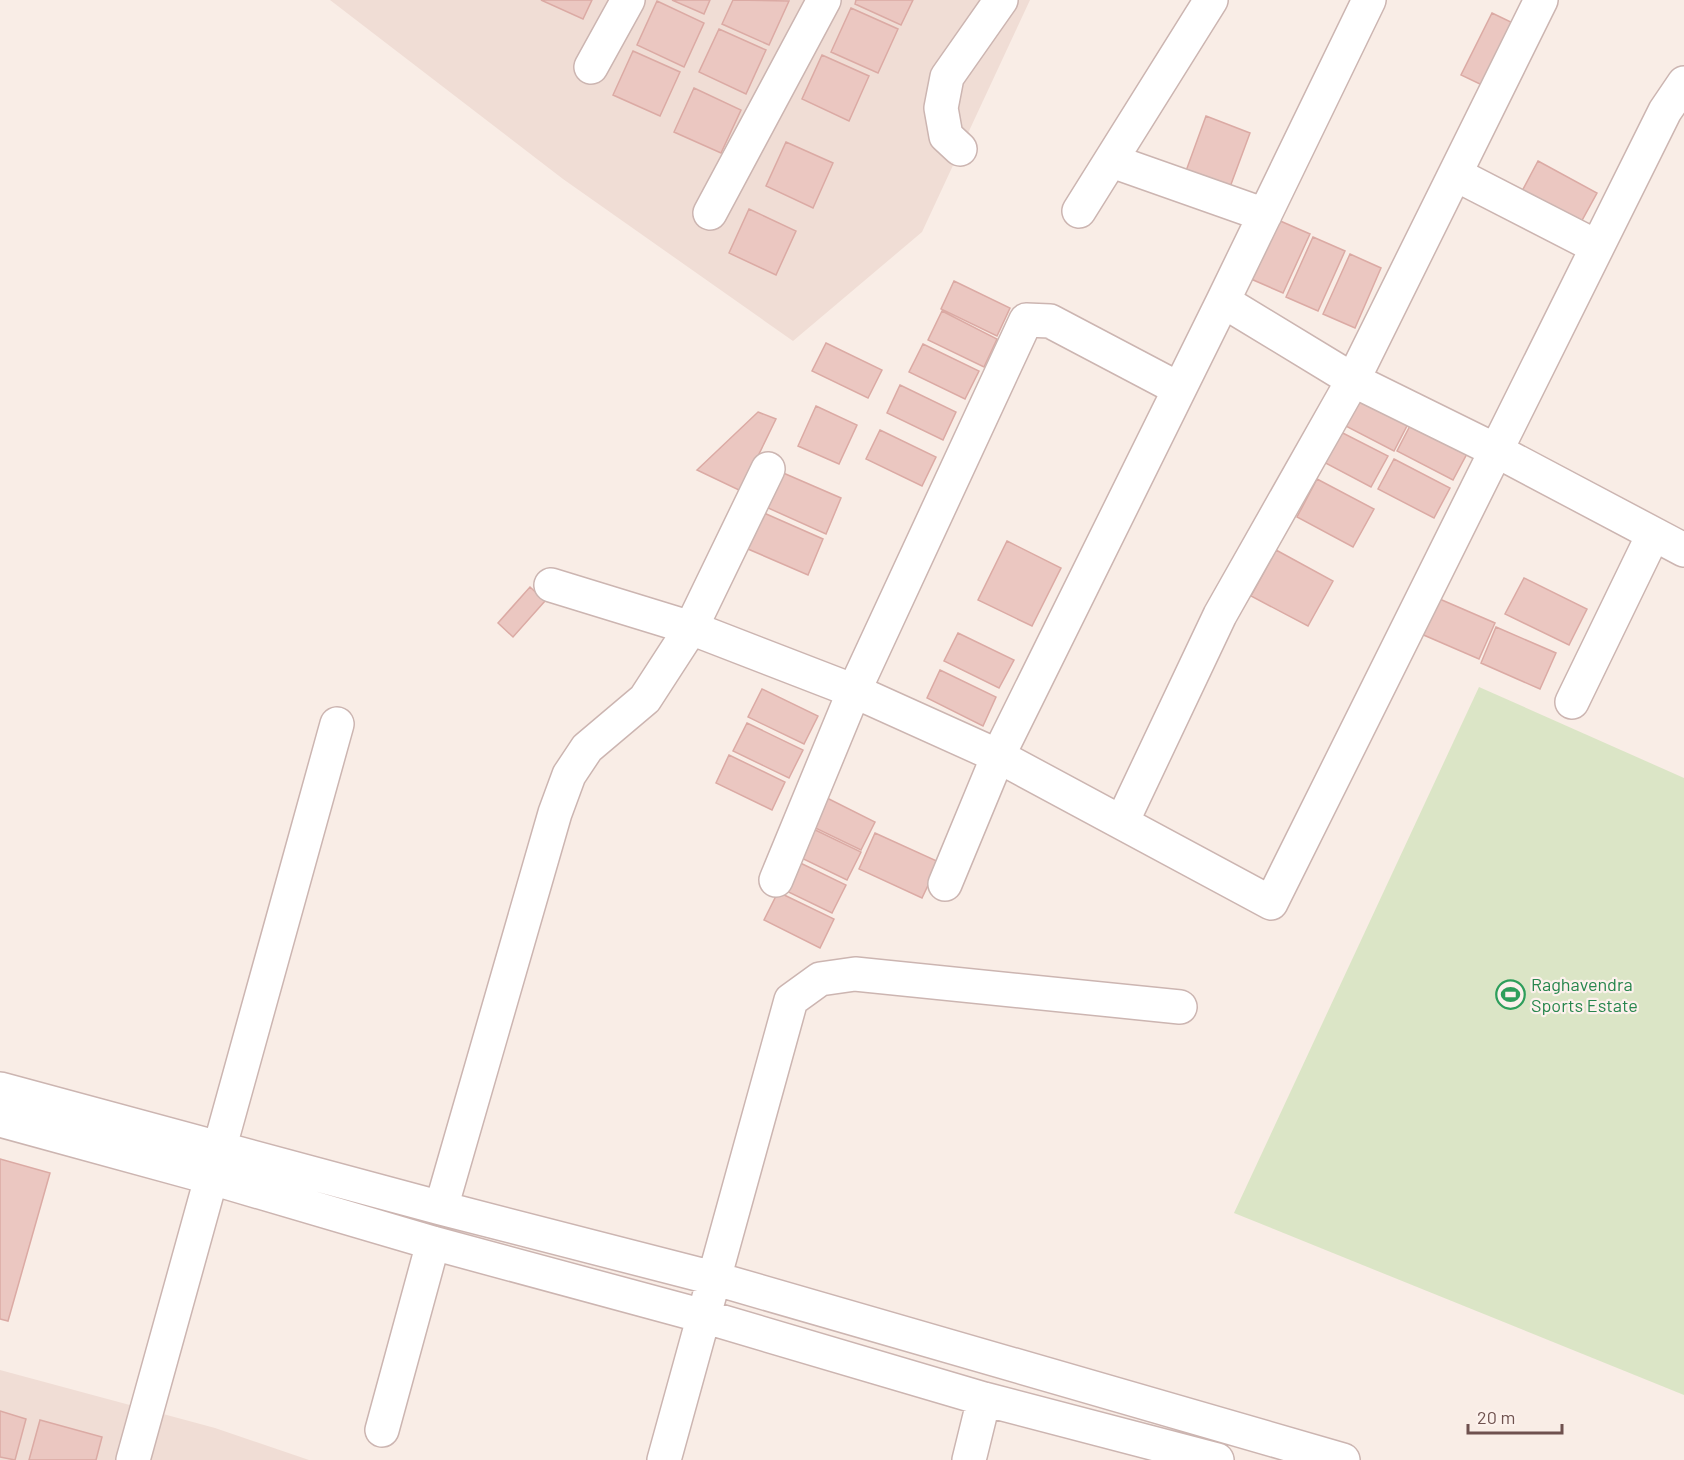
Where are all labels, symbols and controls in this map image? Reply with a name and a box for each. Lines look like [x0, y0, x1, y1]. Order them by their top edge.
place label: Raghavendra Sports Estate [1531, 973, 1638, 1016]
sports icon: Raghavendra Sports Estate [1494, 979, 1526, 1011]
scale bar [1468, 1397, 1562, 1435]
text: 20 m [1477, 1406, 1515, 1428]

